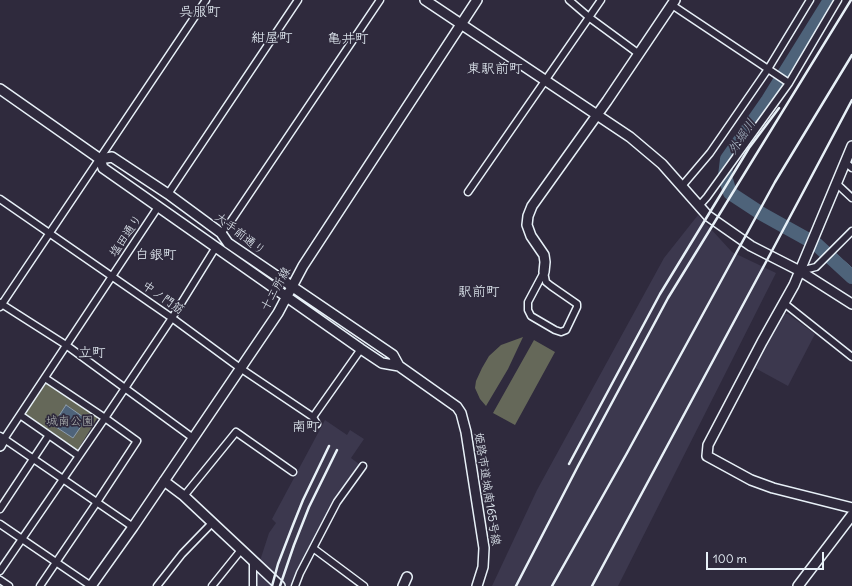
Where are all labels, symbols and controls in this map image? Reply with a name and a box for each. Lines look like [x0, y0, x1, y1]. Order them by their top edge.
district label: 呉服町 [179, 4, 221, 20]
district label: 紺屋町 [251, 30, 293, 46]
district label: 亀井町 [327, 31, 369, 47]
district label: 東駅前町 [467, 61, 523, 77]
water label: 外堀川 [725, 116, 759, 158]
street label: 大手前通り [212, 210, 268, 258]
street label: 塩田通り [107, 212, 145, 260]
district label: 白銀町 [135, 247, 177, 263]
street label: 十二所線 [258, 265, 294, 313]
street label: 中ノ門筋 [139, 278, 187, 318]
district label: 駅前町 [458, 284, 500, 300]
district label: 立町 [78, 345, 106, 361]
park label: 城南公園 [46, 415, 94, 429]
district label: 南町 [292, 419, 320, 435]
street label: 姫路市道城南165号線 [471, 431, 503, 547]
scale bar [708, 544, 826, 570]
text: 100 m [713, 551, 747, 566]

